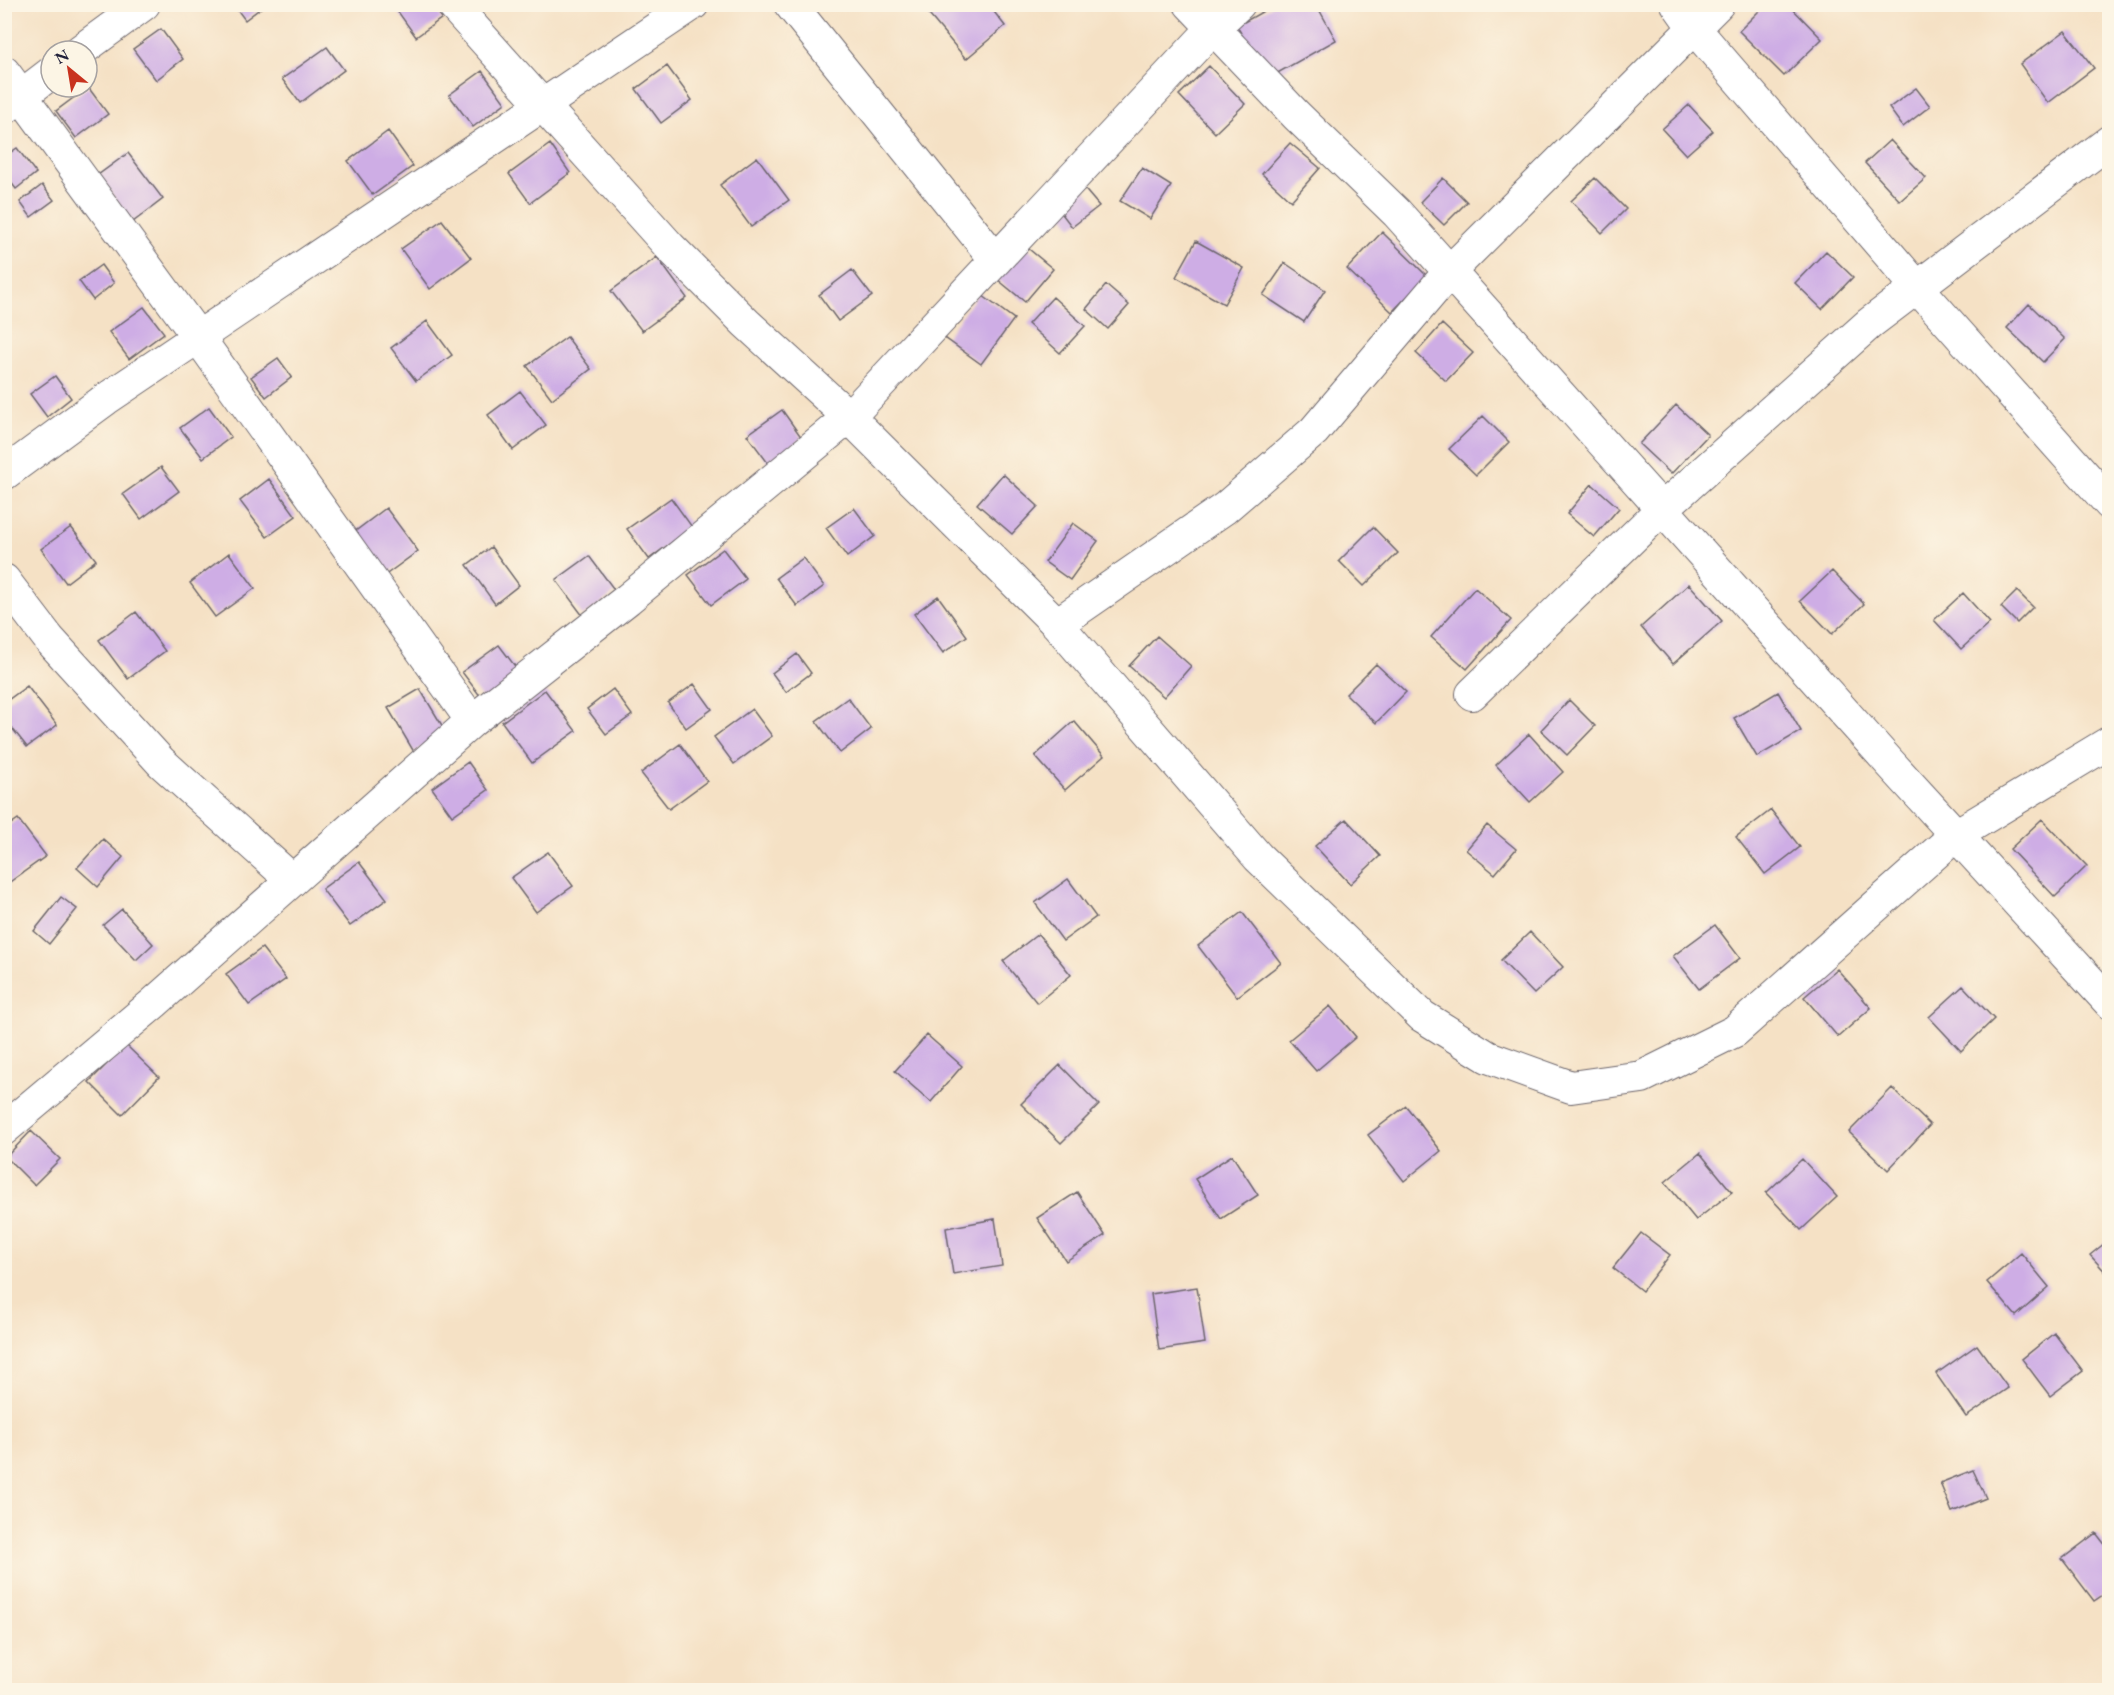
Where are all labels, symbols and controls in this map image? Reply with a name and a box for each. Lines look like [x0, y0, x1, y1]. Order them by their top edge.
north arrow [39, 39, 99, 99]
text: N [51, 44, 73, 69]

